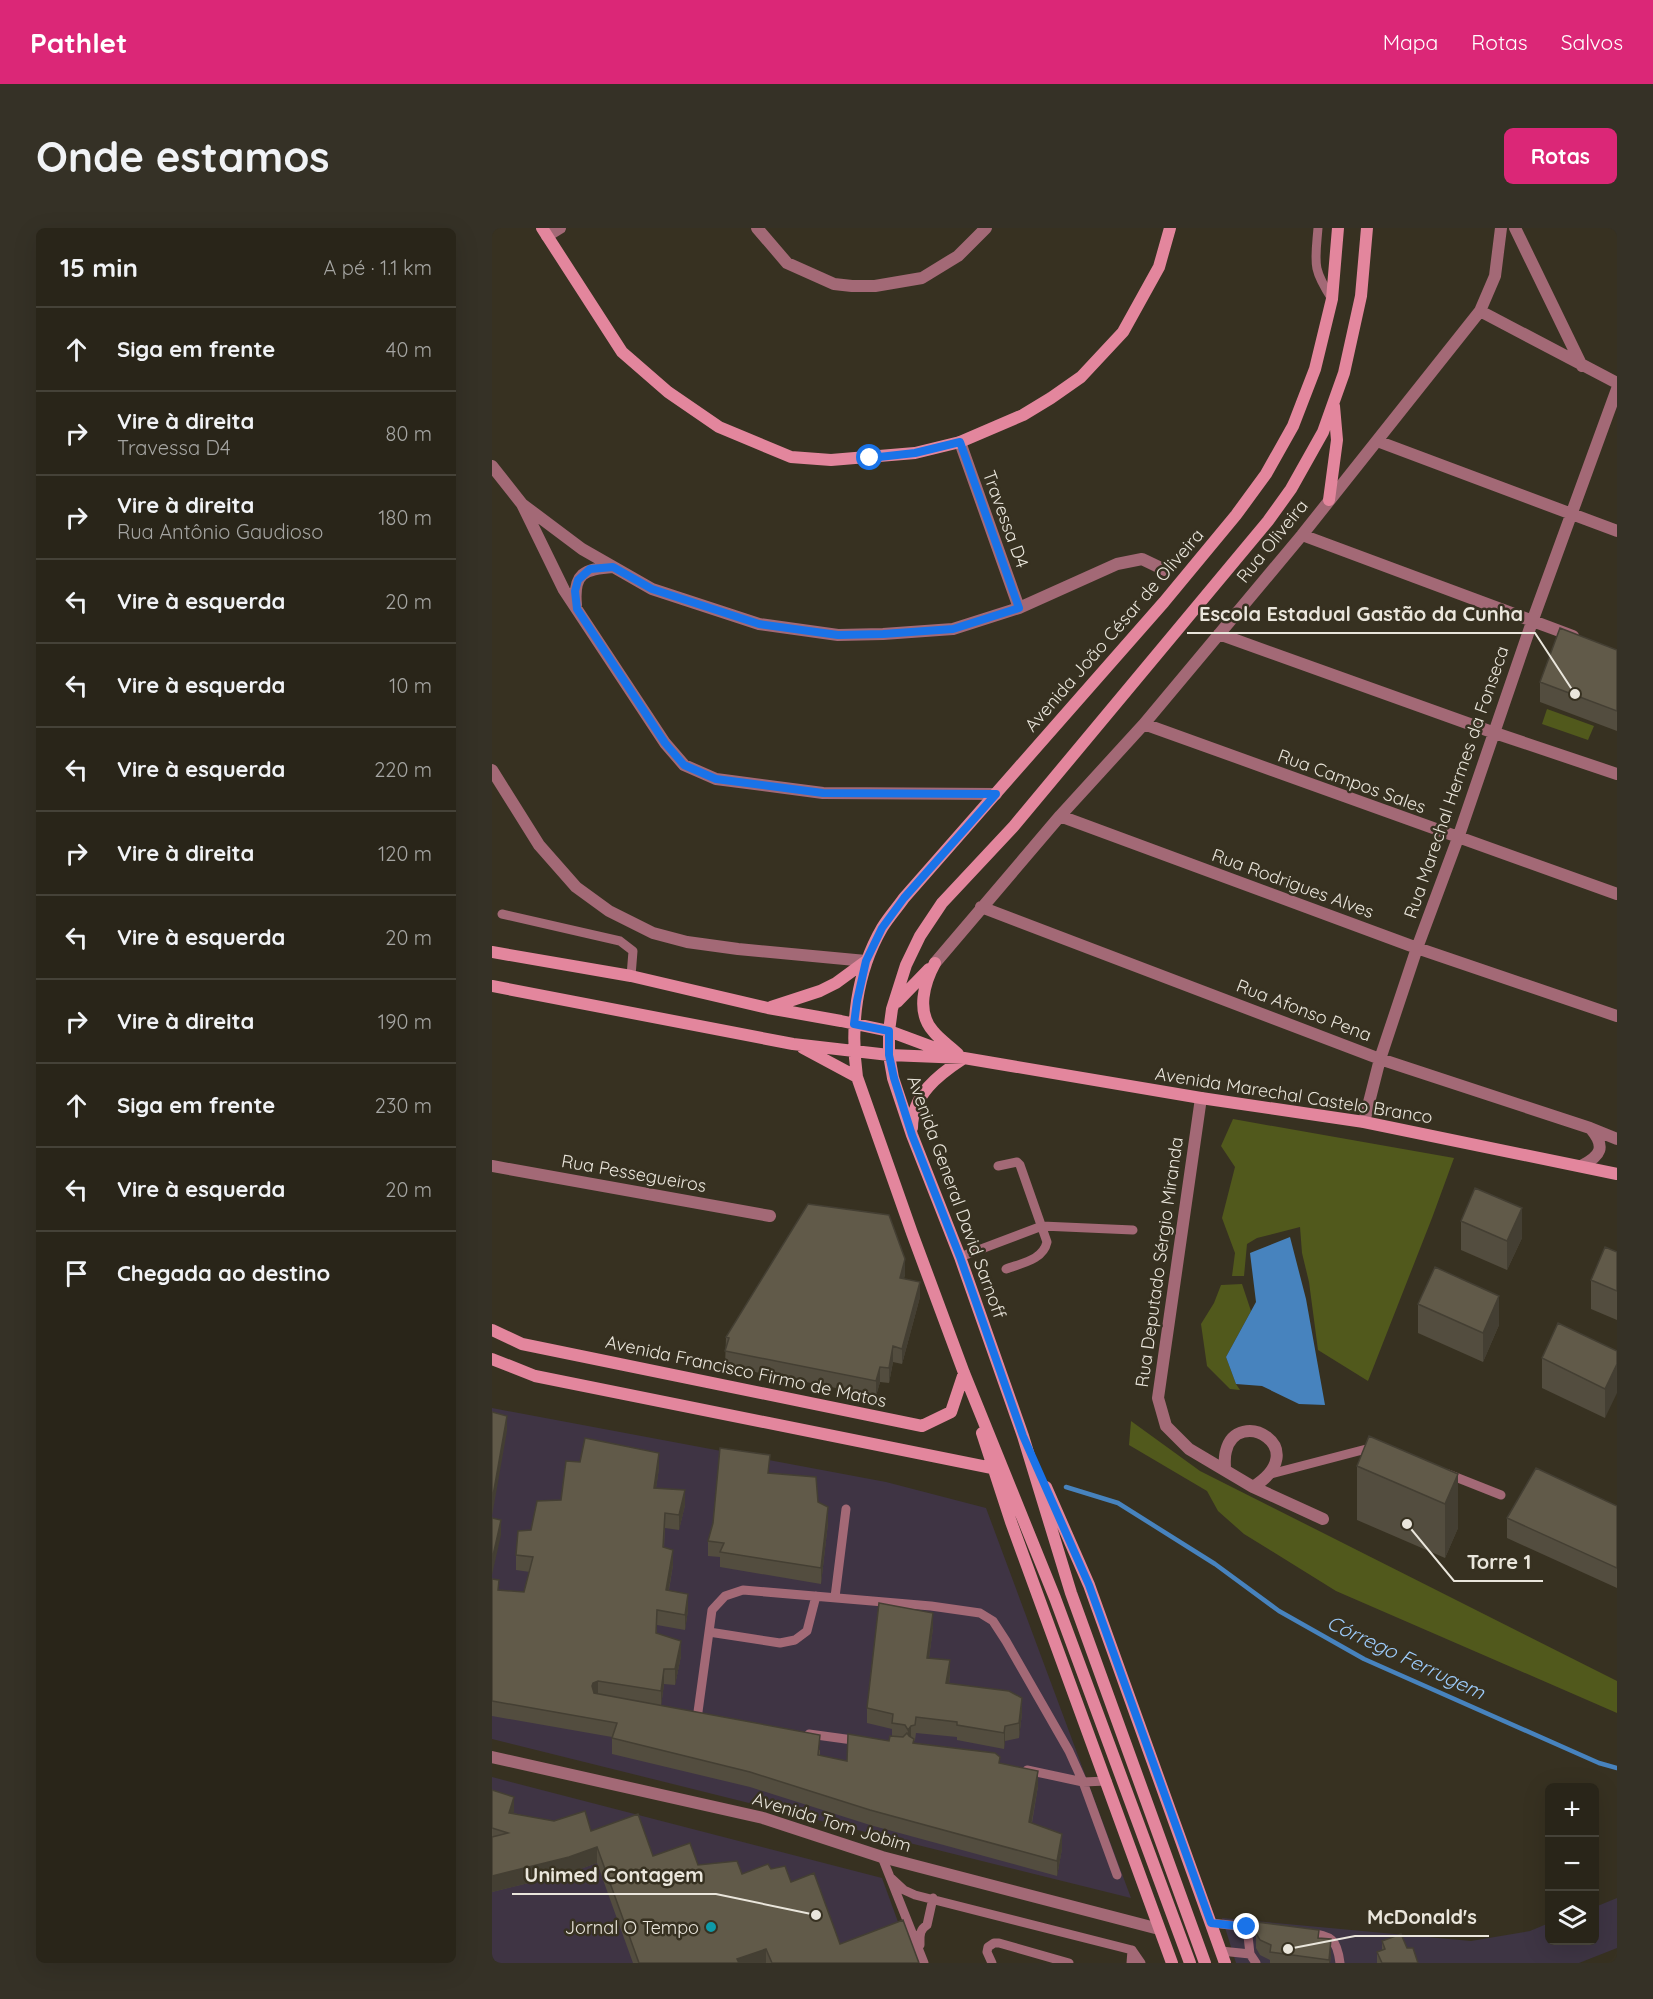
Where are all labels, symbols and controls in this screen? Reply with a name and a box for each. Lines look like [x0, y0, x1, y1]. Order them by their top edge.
text: Pathlet [30, 25, 127, 60]
text: Mapa [1383, 29, 1438, 55]
text: Rotas [1471, 29, 1528, 55]
text: Salvos [1561, 29, 1623, 55]
button: Rotas [1504, 128, 1617, 184]
text: Onde estamos [36, 130, 330, 183]
text: 15 min [60, 251, 138, 284]
text: A pé · 1.1 km [323, 255, 432, 280]
icon: ahead [60, 333, 93, 366]
text: Siga em frente [117, 335, 275, 363]
text: 40 m [386, 337, 432, 362]
text: Vire à direita [117, 407, 254, 435]
icon: right [60, 417, 93, 450]
text: 80 m [386, 421, 432, 446]
text: Travessa D4 [117, 435, 230, 460]
route start [856, 444, 882, 470]
street label: Travessa D4 [978, 467, 1034, 571]
text: Vire à direita [117, 491, 254, 519]
street label: Rua Oliveira [1231, 495, 1313, 587]
icon: right [60, 501, 93, 534]
text: 180 m [378, 505, 432, 530]
text: Rua Antônio Gaudioso [117, 519, 323, 544]
street label: Avenida João César de Oliveira [1019, 524, 1209, 736]
icon: left [60, 585, 93, 618]
text: Vire à esquerda [117, 587, 285, 615]
text: 20 m [385, 589, 432, 614]
callout: Escola Estadual Gastão da Cunha [1187, 595, 1535, 633]
text: Escola Estadual Gastão da Cunha [1199, 601, 1523, 626]
street label: Rua Marechal Hermes da Fonseca [1398, 643, 1514, 921]
icon: left [60, 669, 93, 702]
text: Vire à esquerda [117, 671, 285, 699]
text: 10 m [389, 673, 432, 698]
street label: Rua Campos Sales [1275, 744, 1429, 818]
icon: left [60, 753, 93, 786]
text: Vire à esquerda [117, 755, 285, 783]
text: 220 m [374, 757, 432, 782]
icon: right [60, 837, 93, 870]
text: Vire à direita [117, 839, 254, 867]
text: 120 m [378, 841, 432, 866]
street label: Rua Rodrigues Alves [1209, 843, 1377, 923]
icon: left [60, 921, 93, 954]
text: Vire à esquerda [117, 923, 285, 951]
text: 20 m [385, 925, 432, 950]
street label: Rua Afonso Pena [1233, 974, 1375, 1046]
icon: right [60, 1005, 93, 1038]
text: Vire à direita [117, 1007, 254, 1035]
text: 190 m [378, 1009, 432, 1034]
street label: Avenida Marechal Castelo Branco [1154, 1062, 1434, 1128]
street label: Avenida General David Sarnoff [902, 1072, 1012, 1322]
icon: ahead [60, 1089, 93, 1122]
text: Siga em frente [117, 1091, 275, 1119]
text: 230 m [375, 1093, 432, 1118]
street label: Rua Deputado Sérgio Miranda [1130, 1135, 1188, 1389]
street label: Rua Pessegueiros [560, 1149, 708, 1197]
icon: left [60, 1173, 93, 1206]
text: Vire à esquerda [117, 1175, 285, 1203]
text: 20 m [385, 1177, 432, 1202]
icon: arrive [60, 1257, 93, 1290]
text: Chegada ao destino [117, 1259, 330, 1287]
street label: Avenida Francisco Firmo de Matos [603, 1330, 889, 1412]
callout: Torre 1 [1454, 1543, 1543, 1581]
text: Torre 1 [1467, 1549, 1531, 1574]
water label: Córrego Ferrugem [1323, 1609, 1490, 1705]
map controls [1545, 1783, 1599, 1945]
button: + [1545, 1783, 1599, 1837]
street label: Avenida Tom Jobim [750, 1787, 914, 1857]
button: − [1545, 1837, 1599, 1891]
callout: Unimed Contagem [512, 1856, 716, 1894]
text: Unimed Contagem [524, 1862, 704, 1887]
button: layers [1545, 1891, 1599, 1945]
callout: McDonald's [1355, 1898, 1489, 1936]
text: McDonald's [1367, 1904, 1477, 1929]
route end [1233, 1913, 1259, 1939]
place label: Jornal O Tempo [565, 1916, 699, 1939]
marker: Jornal O Tempo [704, 1920, 718, 1934]

